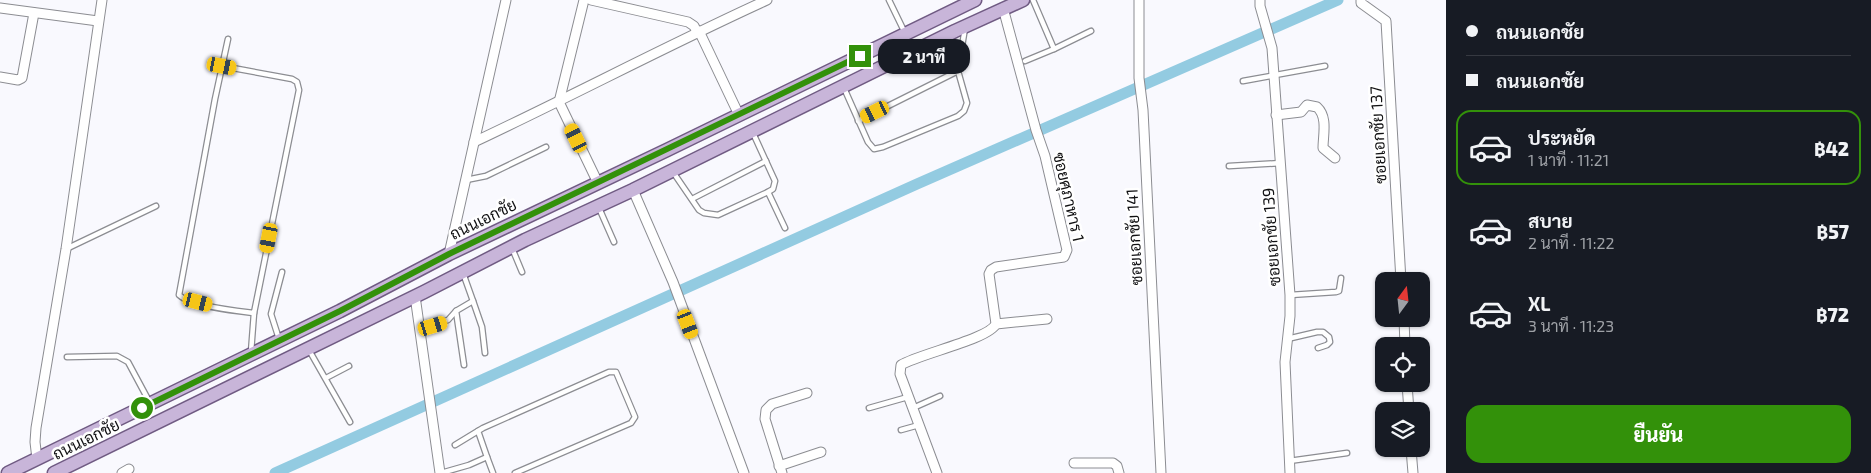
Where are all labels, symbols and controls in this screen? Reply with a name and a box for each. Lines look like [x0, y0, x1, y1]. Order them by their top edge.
text: ถนนเอกชัย [1496, 20, 1585, 43]
callout: 2 นาที [878, 38, 970, 74]
route end [849, 45, 871, 67]
text: 2 นาที [903, 47, 945, 66]
car [205, 56, 238, 76]
text: ถนนเอกชัย [1496, 69, 1585, 92]
street label: ซอยเอกชัย 137 [1365, 86, 1390, 184]
car [858, 99, 891, 125]
car [562, 121, 589, 155]
icon: car [1468, 125, 1513, 170]
text: ประหยัด [1528, 126, 1596, 149]
text: ฿42 [1814, 137, 1849, 160]
street label: ซอยศุภาหาร 1 [1047, 150, 1089, 244]
text: 1 นาที · 11:21 [1528, 150, 1609, 169]
street label: ซอยเอกชัย 139 [1258, 187, 1283, 287]
street label: ซอยเอกชัย 141 [1121, 188, 1146, 286]
street label: ถนนเอกชัย [446, 194, 519, 243]
icon: car [1468, 208, 1513, 253]
text: สบาย [1528, 209, 1573, 232]
text: ฿57 [1817, 220, 1849, 243]
car [258, 222, 279, 254]
text: 2 นาที · 11:22 [1528, 233, 1614, 252]
north arrow [1375, 272, 1430, 328]
map controls [1375, 272, 1430, 457]
car [181, 291, 214, 313]
icon: car [1468, 291, 1513, 336]
text: XL [1528, 292, 1550, 315]
text: ฿72 [1816, 303, 1849, 326]
car [675, 307, 700, 341]
car [416, 314, 449, 338]
text: 3 นาที · 11:23 [1528, 316, 1614, 335]
button: locate [1375, 337, 1430, 392]
route start [131, 397, 153, 419]
button: layers [1375, 402, 1430, 457]
button: ยืนยัน [1466, 405, 1851, 463]
street label: ถนนเอกชัย [49, 414, 122, 463]

